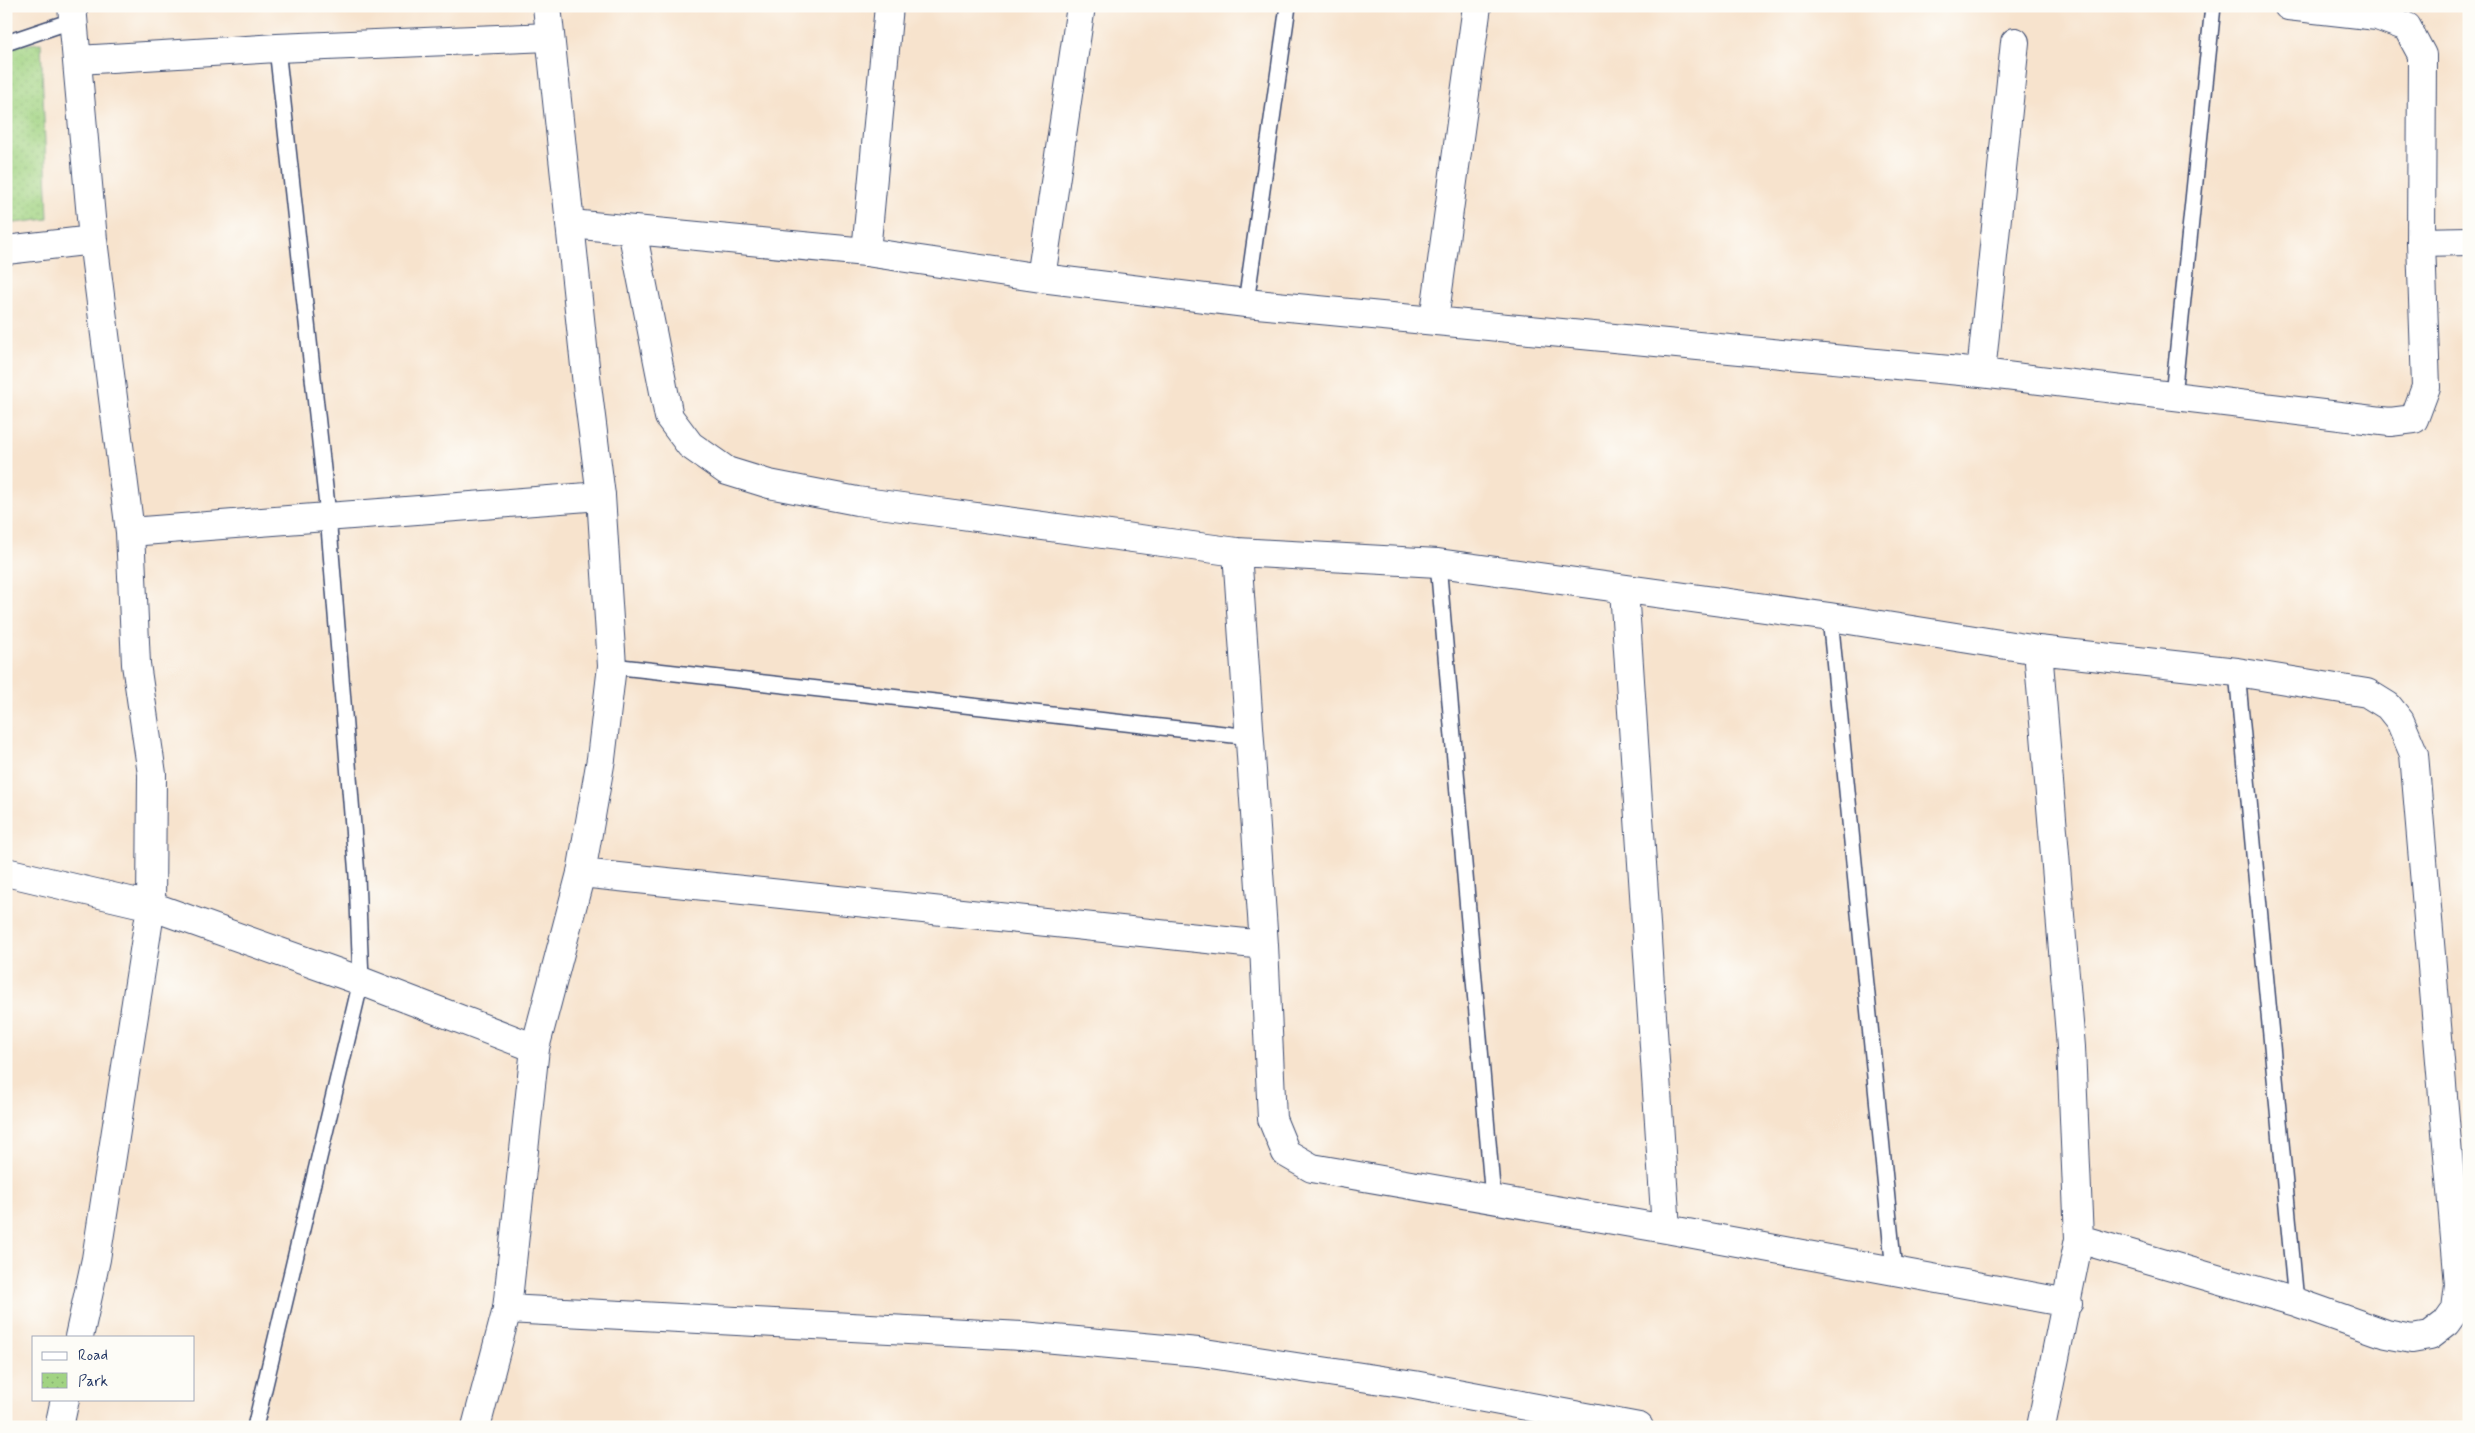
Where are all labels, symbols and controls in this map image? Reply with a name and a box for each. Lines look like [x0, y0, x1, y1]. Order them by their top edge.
legend [32, 1336, 195, 1400]
text: Road [78, 1346, 108, 1366]
text: Park [78, 1372, 108, 1392]

